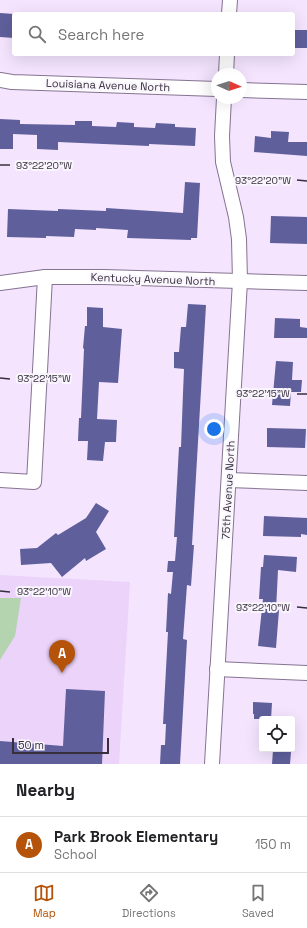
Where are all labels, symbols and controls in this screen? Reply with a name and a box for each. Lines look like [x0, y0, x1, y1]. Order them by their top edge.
search box [12, 12, 295, 56]
icon: search [26, 23, 48, 45]
text: Search here [58, 25, 144, 44]
north arrow [211, 68, 247, 104]
street label: Louisiana Avenue North [46, 76, 170, 94]
text: 93°22'20"W [16, 159, 72, 172]
text: 93°22'20"W [235, 174, 291, 187]
street label: Kentucky Avenue North [90, 270, 216, 288]
text: 93°22'15"W [17, 372, 71, 385]
text: 93°22'15"W [236, 387, 290, 400]
your location [204, 419, 224, 439]
street label: 75th Avenue North [218, 440, 238, 540]
text: 93°22'10"W [17, 585, 71, 598]
text: 93°22'10"W [236, 601, 290, 614]
pin: A [49, 640, 75, 673]
map controls [259, 716, 295, 752]
button: locate [259, 716, 295, 752]
scale bar [12, 736, 109, 755]
text: 50 m [18, 738, 44, 752]
text: Nearby [16, 779, 75, 801]
text: Park Brook Elementary [54, 827, 218, 846]
text: A [25, 836, 33, 853]
text: 150 m [255, 836, 291, 853]
text: School [54, 846, 97, 863]
tab: Map [33, 882, 56, 920]
tab: Directions [122, 882, 176, 920]
tab: Saved [242, 882, 274, 920]

